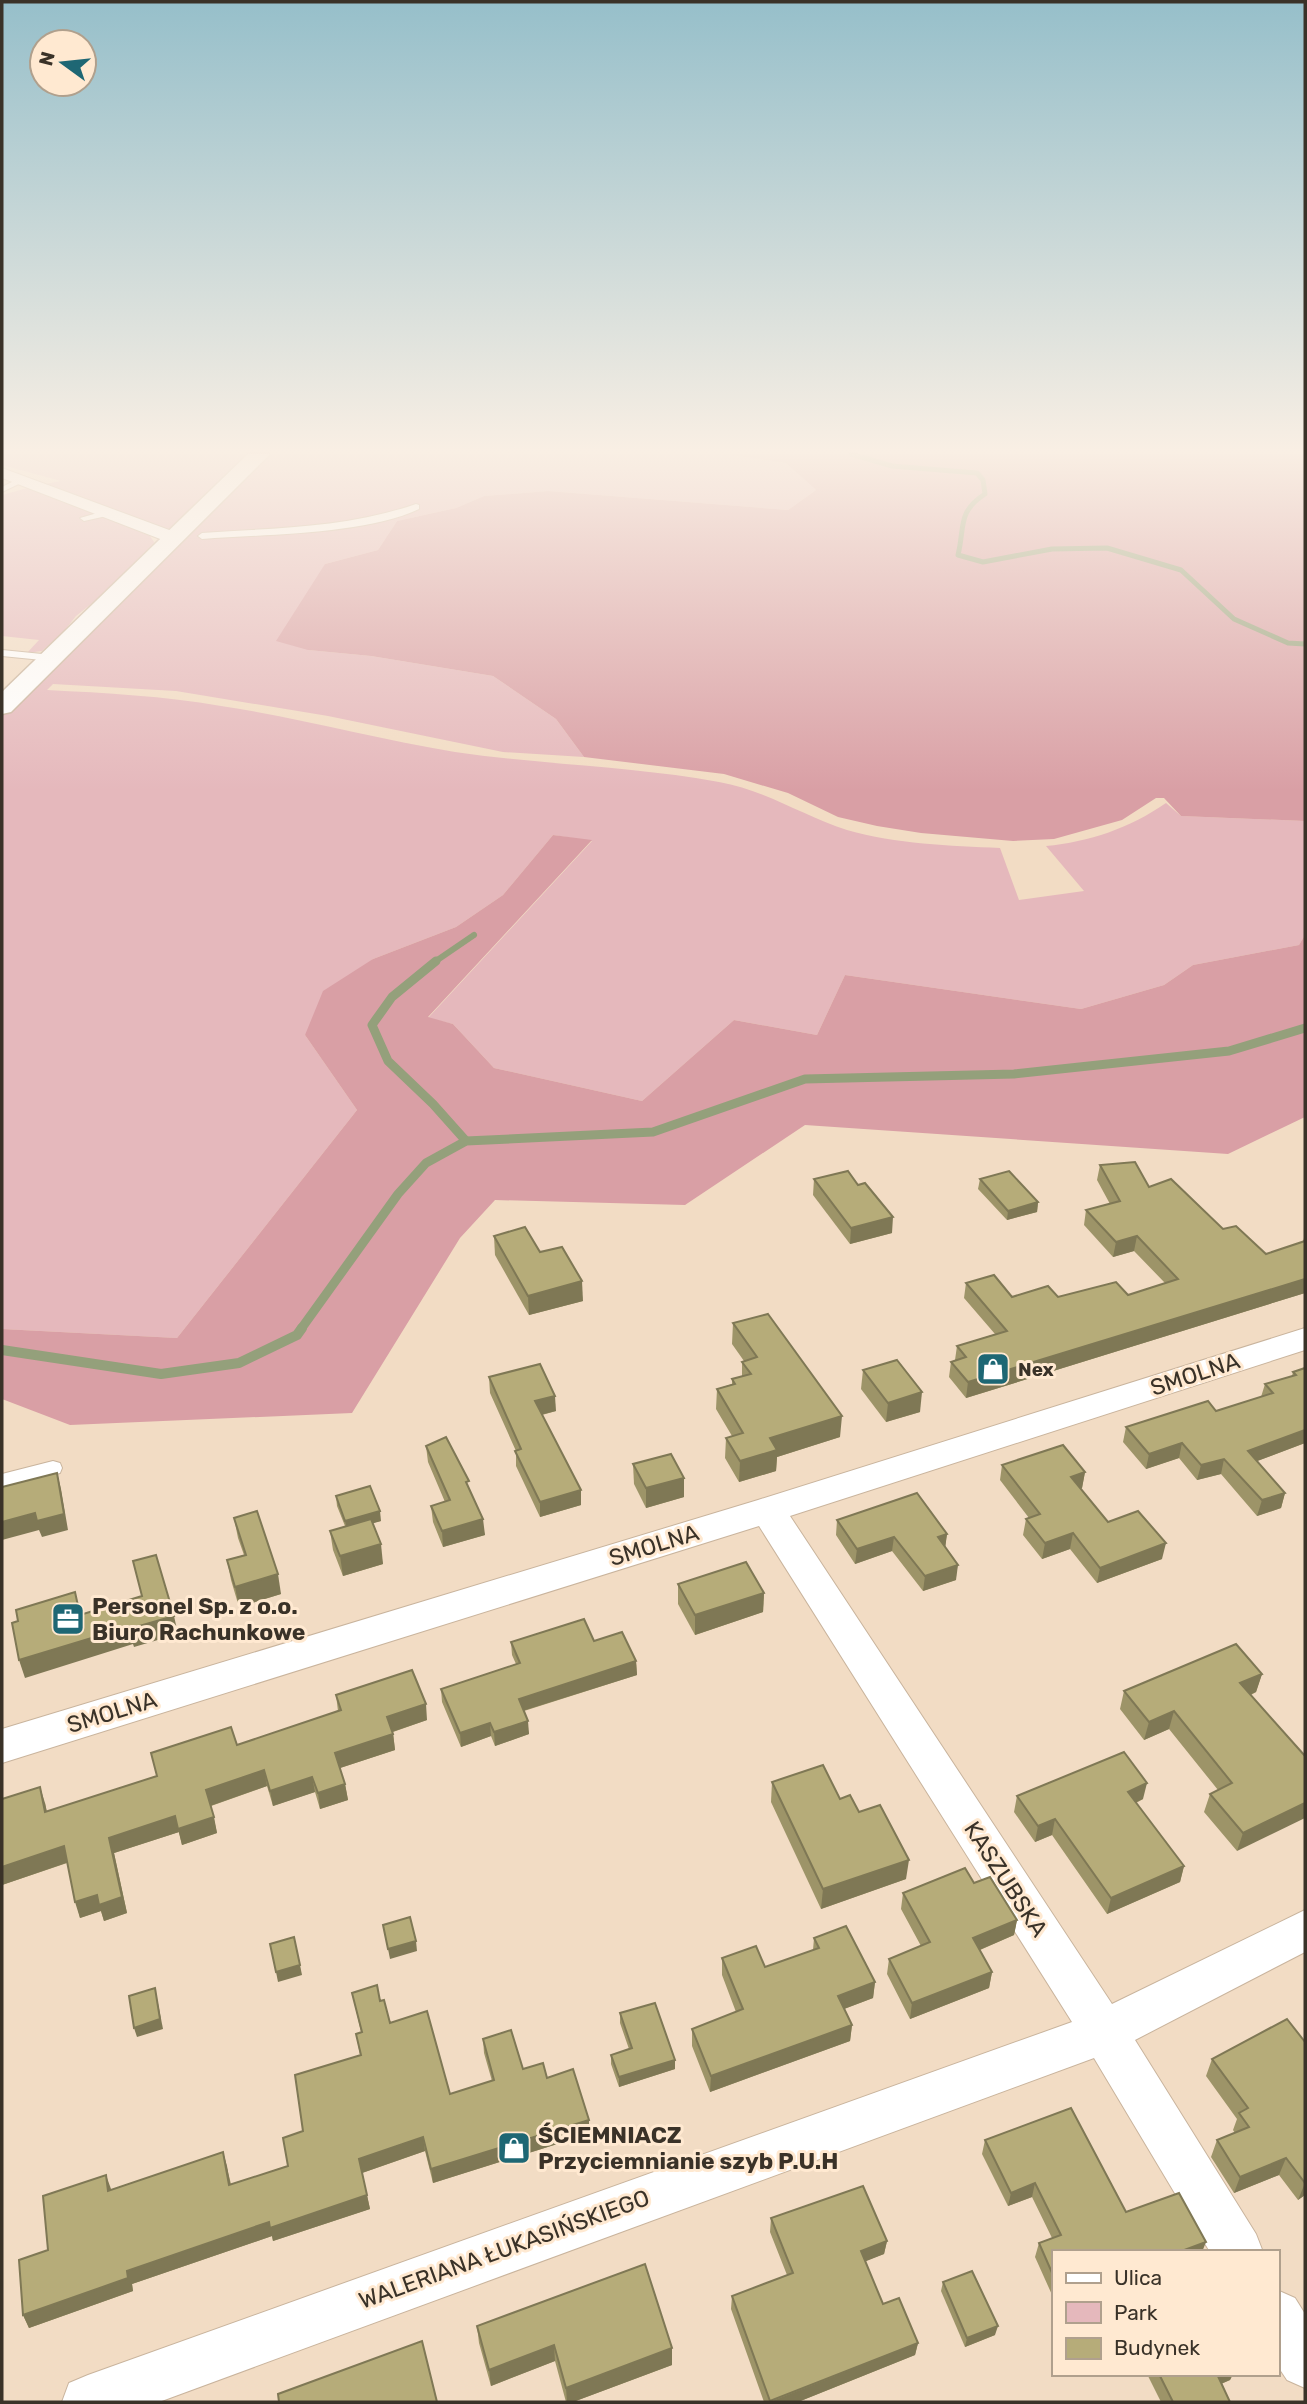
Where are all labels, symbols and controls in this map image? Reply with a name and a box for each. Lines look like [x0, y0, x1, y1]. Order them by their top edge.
north arrow [28, 28, 98, 98]
text: N [34, 49, 60, 68]
street label: SMOLNA [1147, 1346, 1243, 1402]
shop icon: Nex [974, 1350, 1012, 1388]
place label: Nex [1018, 1358, 1054, 1381]
street label: SMOLNA [606, 1518, 702, 1572]
place label: Personel Sp. z o.o. Biuro Rachunkowe [92, 1592, 306, 1646]
office icon: Personel Sp. z o.o. Biuro Rachunkowe [49, 1600, 87, 1638]
street label: SMOLNA [64, 1685, 160, 1739]
street label: KASZUBSKA [958, 1816, 1054, 1942]
place label: ŚCIEMNIACZ Przyciemnianie szyb P.U.H [538, 2121, 838, 2175]
shop icon: ŚCIEMNIACZ Przyciemnianie szyb P.U.H [495, 2129, 533, 2167]
street label: WALERIANA ŁUKASIŃSKIEGO [355, 2183, 653, 2315]
legend [1052, 2250, 1279, 2376]
text: Ulica [1114, 2265, 1162, 2290]
text: Park [1114, 2300, 1158, 2325]
text: Budynek [1114, 2335, 1200, 2360]

